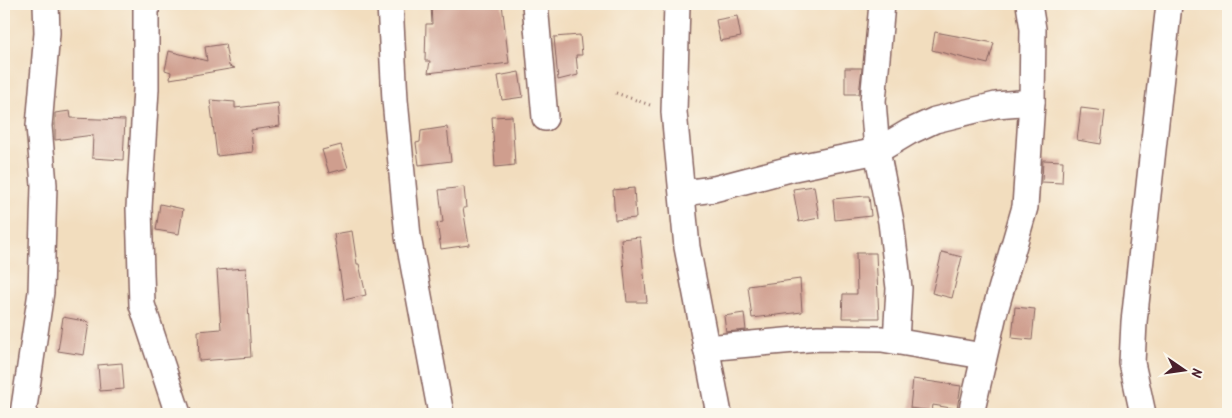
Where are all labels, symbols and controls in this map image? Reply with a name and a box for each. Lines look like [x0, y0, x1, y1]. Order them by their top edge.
north arrow [1160, 346, 1210, 396]
text: N [1184, 366, 1207, 380]

